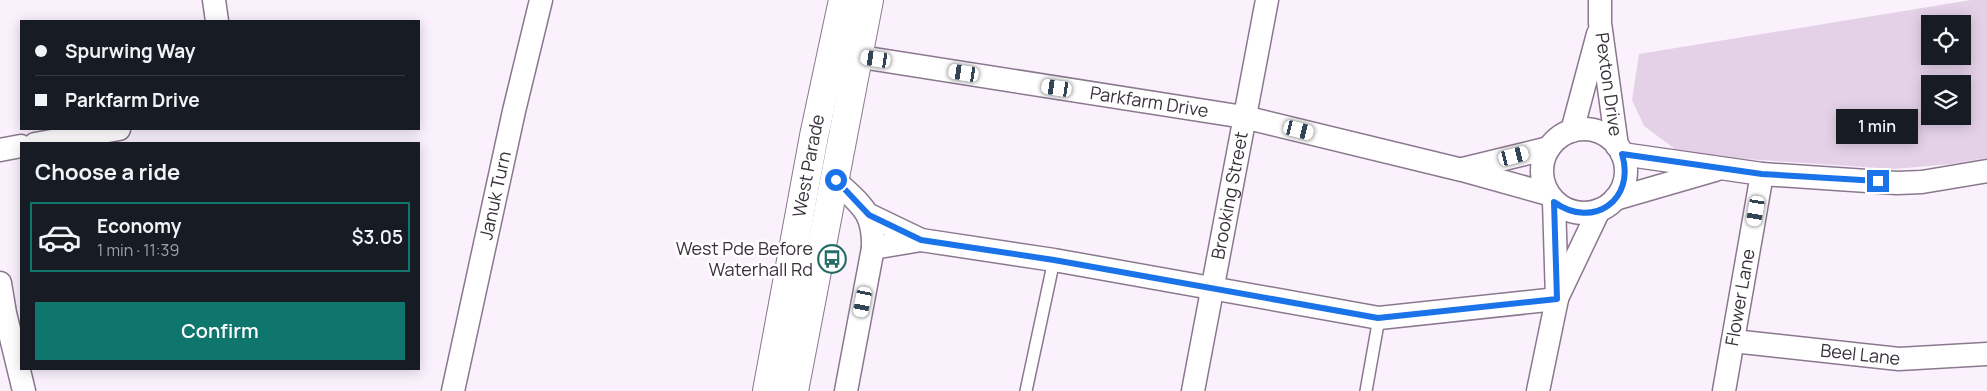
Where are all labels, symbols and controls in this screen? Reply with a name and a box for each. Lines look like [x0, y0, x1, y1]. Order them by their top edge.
map controls [1921, 15, 1971, 125]
button: locate [1921, 15, 1971, 65]
street label: Pexton Drive [1590, 31, 1629, 138]
text: Spurwing Way [65, 38, 195, 64]
car [860, 49, 891, 69]
car [948, 63, 979, 83]
button: layers [1921, 75, 1971, 125]
car [1041, 78, 1072, 98]
street label: Parkfarm Drive [1089, 80, 1210, 122]
text: Parkfarm Drive [65, 87, 200, 113]
callout: 1 min [1837, 109, 1919, 144]
street label: West Parade [786, 112, 829, 219]
text: 1 min [1858, 115, 1896, 137]
car [1282, 119, 1315, 141]
street label: Brooking Street [1205, 129, 1253, 261]
car [1497, 145, 1530, 167]
street label: Januk Turn [473, 149, 516, 242]
text: Choose a ride [35, 157, 180, 187]
route start [825, 169, 847, 191]
route end [1867, 170, 1889, 192]
car [1746, 195, 1765, 227]
text: Economy [97, 213, 181, 239]
icon: car [37, 215, 82, 260]
text: $3.05 [352, 224, 403, 250]
place label: West Pde Before Waterhall Rd [676, 236, 813, 281]
text: 1 min · 11:39 [97, 239, 179, 261]
bus stop icon: West Pde Before Waterhall Rd [817, 244, 847, 274]
street label: Flower Lane [1719, 247, 1760, 348]
car [852, 286, 873, 318]
button: Confirm [35, 302, 405, 360]
street label: Beel Lane [1819, 338, 1902, 370]

